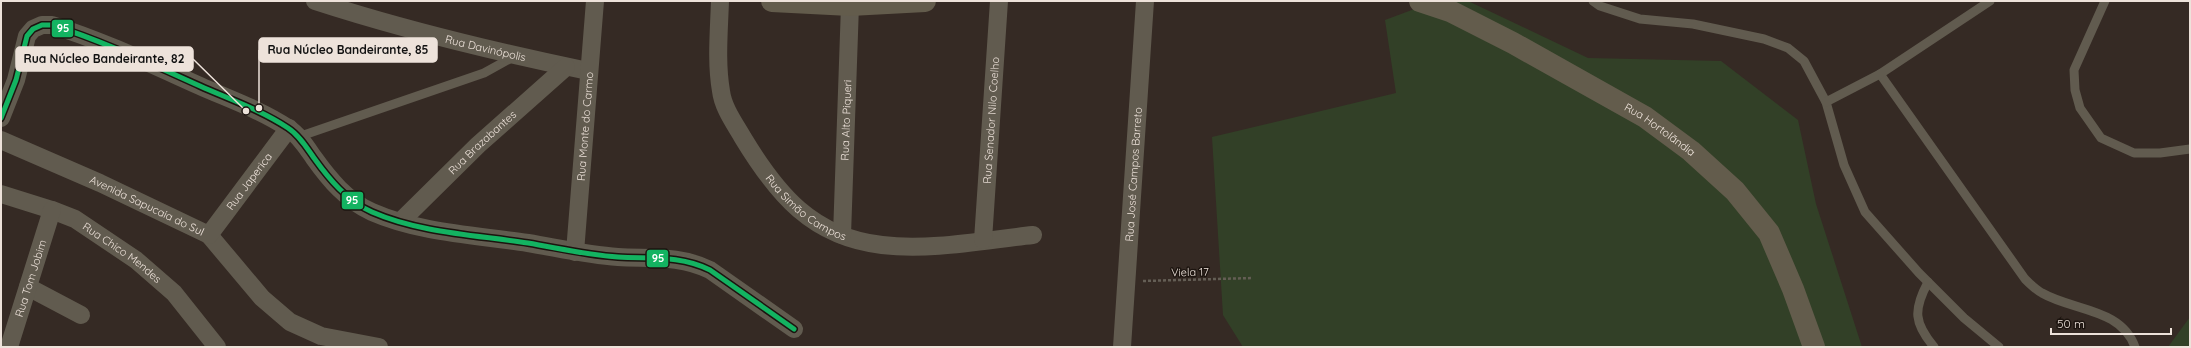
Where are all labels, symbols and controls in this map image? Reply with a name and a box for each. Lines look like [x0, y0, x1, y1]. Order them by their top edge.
line badge: 95 [51, 19, 74, 38]
text: 95 [57, 21, 69, 35]
street label: Rua Davinópolis [444, 32, 527, 64]
callout: Rua Núcleo Bandeirante, 85 [259, 38, 437, 62]
text: Rua Núcleo Bandeirante, 85 [267, 42, 429, 57]
callout: Rua Núcleo Bandeirante, 82 [16, 47, 193, 71]
text: Rua Núcleo Bandeirante, 82 [24, 51, 185, 66]
street label: Rua Senador Nilo Coelho [980, 56, 1002, 184]
street label: Rua Monte do Carmo [574, 71, 596, 181]
street label: Rua Alto Piqueri [838, 79, 854, 161]
street label: Rua Hortolãndia [1622, 100, 1699, 159]
street label: Rua José Campos Barreto [1122, 106, 1145, 242]
street label: Rua Brazabantes [445, 107, 519, 177]
street label: Rua Japerica [223, 150, 275, 213]
street label: Rua Simão Campos [763, 171, 848, 243]
street label: Avenida Sapucaia do Sul [87, 172, 207, 239]
line badge: 95 [341, 191, 364, 210]
text: 95 [346, 193, 358, 207]
street label: Rua Chico Mendes [80, 219, 164, 286]
street label: Rua Tom Jobim [12, 238, 49, 319]
line badge: 95 [646, 249, 669, 268]
text: 95 [652, 251, 664, 265]
street label: Viela 17 [1171, 265, 1209, 279]
scale bar [2051, 310, 2171, 336]
text: 50 m [2057, 316, 2085, 331]

